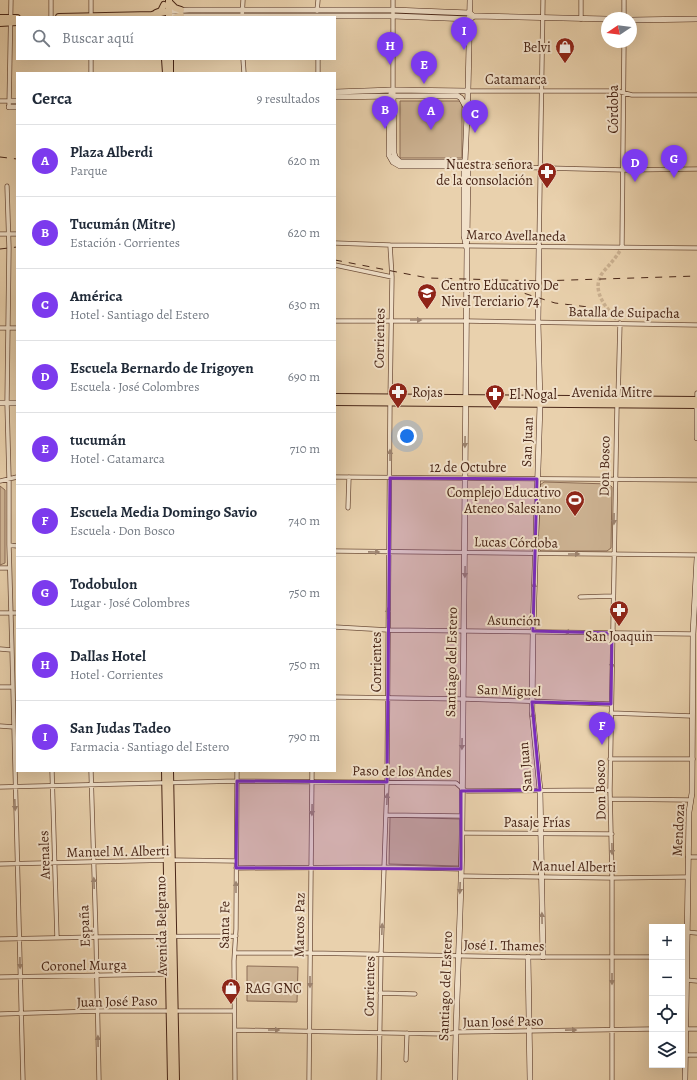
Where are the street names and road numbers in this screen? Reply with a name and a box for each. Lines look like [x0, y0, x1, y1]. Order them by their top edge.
street label: Catamarca [485, 70, 548, 89]
street label: Córdoba [604, 84, 623, 133]
street label: Marco Avellaneda [466, 225, 567, 246]
street label: Batalla de Suipacha [568, 302, 680, 323]
street label: Corrientes [369, 308, 390, 368]
street label: Avenida Mitre [571, 383, 652, 402]
street label: San Juan [517, 416, 538, 467]
street label: Don Bosco [594, 435, 615, 497]
street label: 12 de Octubre [429, 458, 507, 477]
street label: Lucas Córdoba [474, 532, 559, 553]
street label: Santiago del Estero [441, 607, 462, 717]
street label: Asunción [486, 611, 541, 630]
street label: Corrientes [367, 632, 386, 692]
street label: San Miguel [477, 680, 542, 701]
street label: San Juan [514, 741, 537, 793]
street label: Don Bosco [590, 759, 611, 821]
street label: Paso de los Andes [352, 761, 452, 782]
street label: Mendoza [668, 803, 689, 857]
street label: Pasaje Frías [503, 813, 571, 832]
street label: Arenales [34, 830, 55, 881]
street label: Manuel M. Alberti [66, 841, 170, 862]
street label: Manuel Alberti [532, 856, 616, 877]
street label: Avenida Belgrano [151, 876, 172, 977]
street label: Marcos Paz [289, 892, 310, 958]
street label: Santa Fe [215, 901, 234, 949]
street label: España [74, 904, 95, 947]
street label: Santiago del Estero [434, 931, 457, 1041]
street label: José I. Thames [463, 935, 545, 956]
street label: Coronel Murga [41, 955, 127, 976]
street label: Corrientes [359, 956, 380, 1016]
street label: Juan José Paso [76, 991, 158, 1012]
street label: Juan José Paso [462, 1011, 544, 1032]

